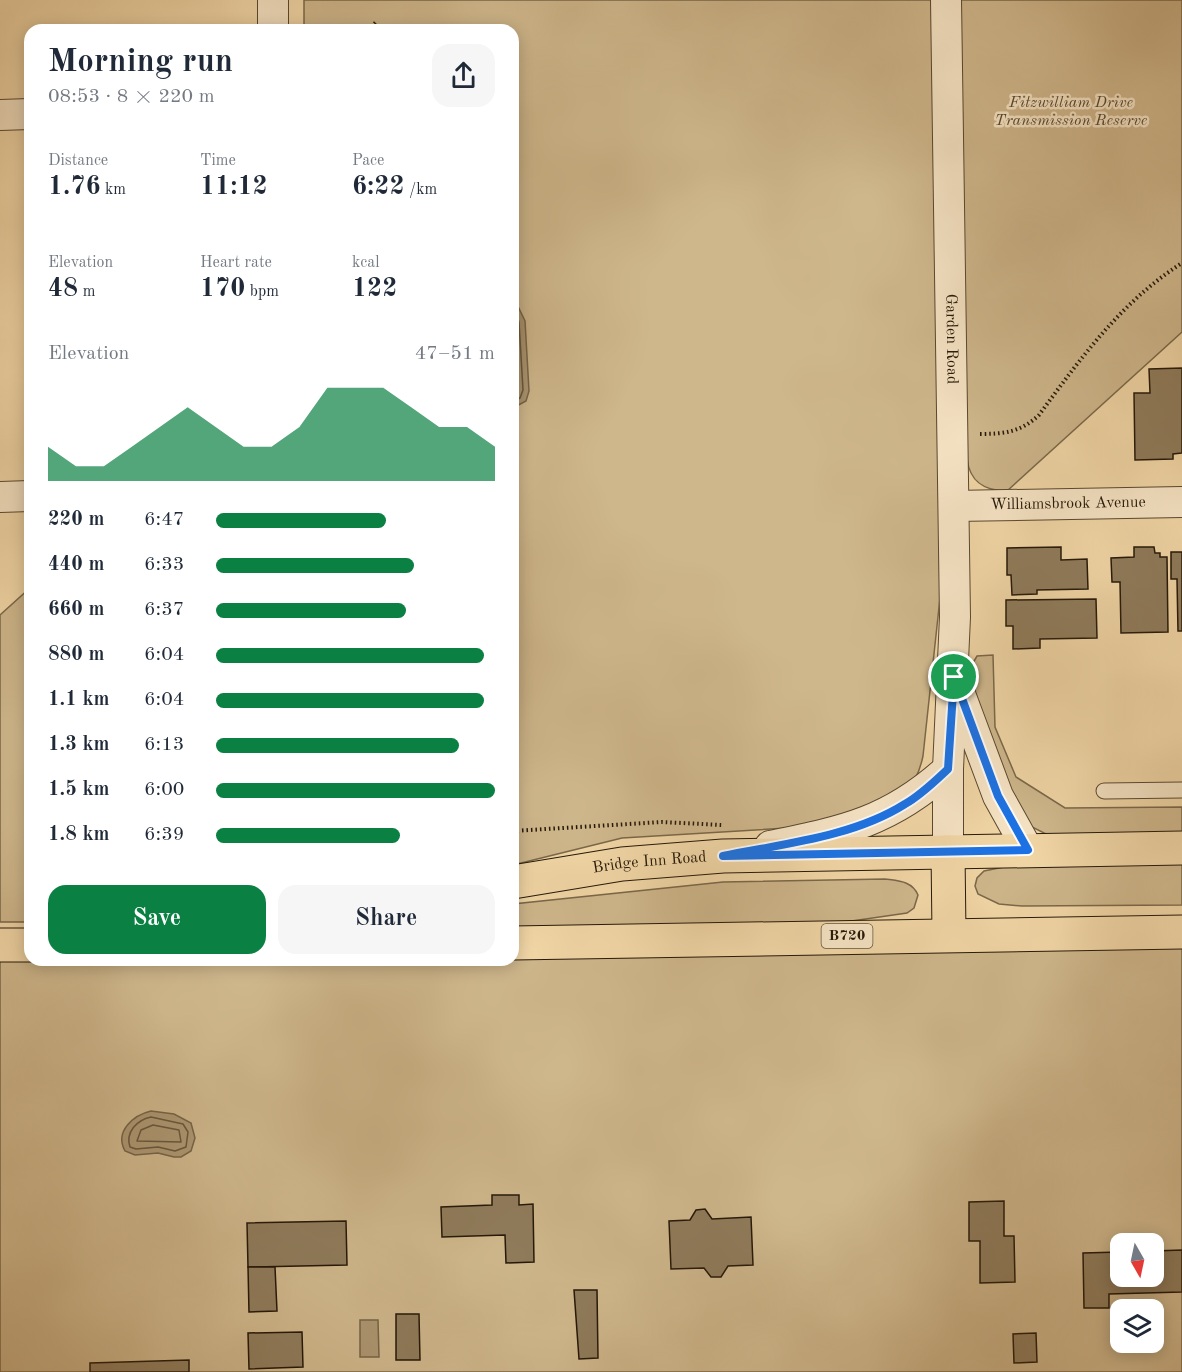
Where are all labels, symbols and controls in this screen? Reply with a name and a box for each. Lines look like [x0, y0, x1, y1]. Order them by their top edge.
button: share [432, 44, 495, 107]
text: Morning run [48, 46, 233, 79]
text: 08:53 · 8 × 220 m [48, 87, 215, 107]
park label: Fitzwilliam Drive Transmission Reserve [995, 95, 1148, 129]
text: Distance [48, 153, 108, 169]
text: Time [200, 153, 236, 169]
text: Pace [352, 153, 384, 169]
text: 1.76 [48, 174, 101, 200]
text: 11:12 [200, 174, 268, 200]
text: 6:22 [352, 174, 405, 200]
text: km [101, 182, 126, 198]
text: /km [405, 182, 437, 198]
text: Elevation [48, 255, 113, 271]
text: Heart rate [200, 255, 272, 271]
text: kcal [352, 255, 380, 271]
text: 48 [48, 276, 78, 302]
text: 170 [200, 276, 245, 302]
text: 122 [352, 276, 397, 302]
text: m [78, 284, 95, 300]
text: bpm [245, 284, 279, 300]
street label: Garden Road [942, 294, 960, 384]
text: Elevation [48, 344, 129, 364]
text: 47–51 m [415, 344, 495, 364]
street label: Williamsbrook Avenue [990, 495, 1146, 513]
text: 220 m [48, 510, 104, 530]
text: 6:47 [144, 510, 184, 530]
text: 440 m [48, 555, 104, 575]
text: 6:33 [144, 555, 184, 575]
text: 660 m [48, 600, 104, 620]
text: 6:37 [144, 600, 184, 620]
text: 880 m [48, 645, 104, 665]
text: 6:04 [144, 645, 184, 665]
pin [928, 651, 979, 702]
icon: arrive [937, 660, 970, 693]
text: 1.1 km [48, 690, 110, 710]
text: 6:04 [144, 690, 184, 710]
text: 1.3 km [48, 735, 110, 755]
text: 6:13 [144, 735, 184, 755]
text: 1.5 km [48, 780, 110, 800]
text: 6:00 [144, 780, 184, 800]
text: 1.8 km [48, 825, 110, 845]
text: 6:39 [144, 825, 184, 845]
street label: Bridge Inn Road [591, 849, 707, 877]
button: Save [48, 885, 266, 954]
button: Share [278, 885, 495, 954]
road number: B720 [822, 924, 872, 948]
north arrow [1110, 1233, 1164, 1287]
map controls [1110, 1233, 1164, 1353]
button: layers [1110, 1299, 1164, 1353]

